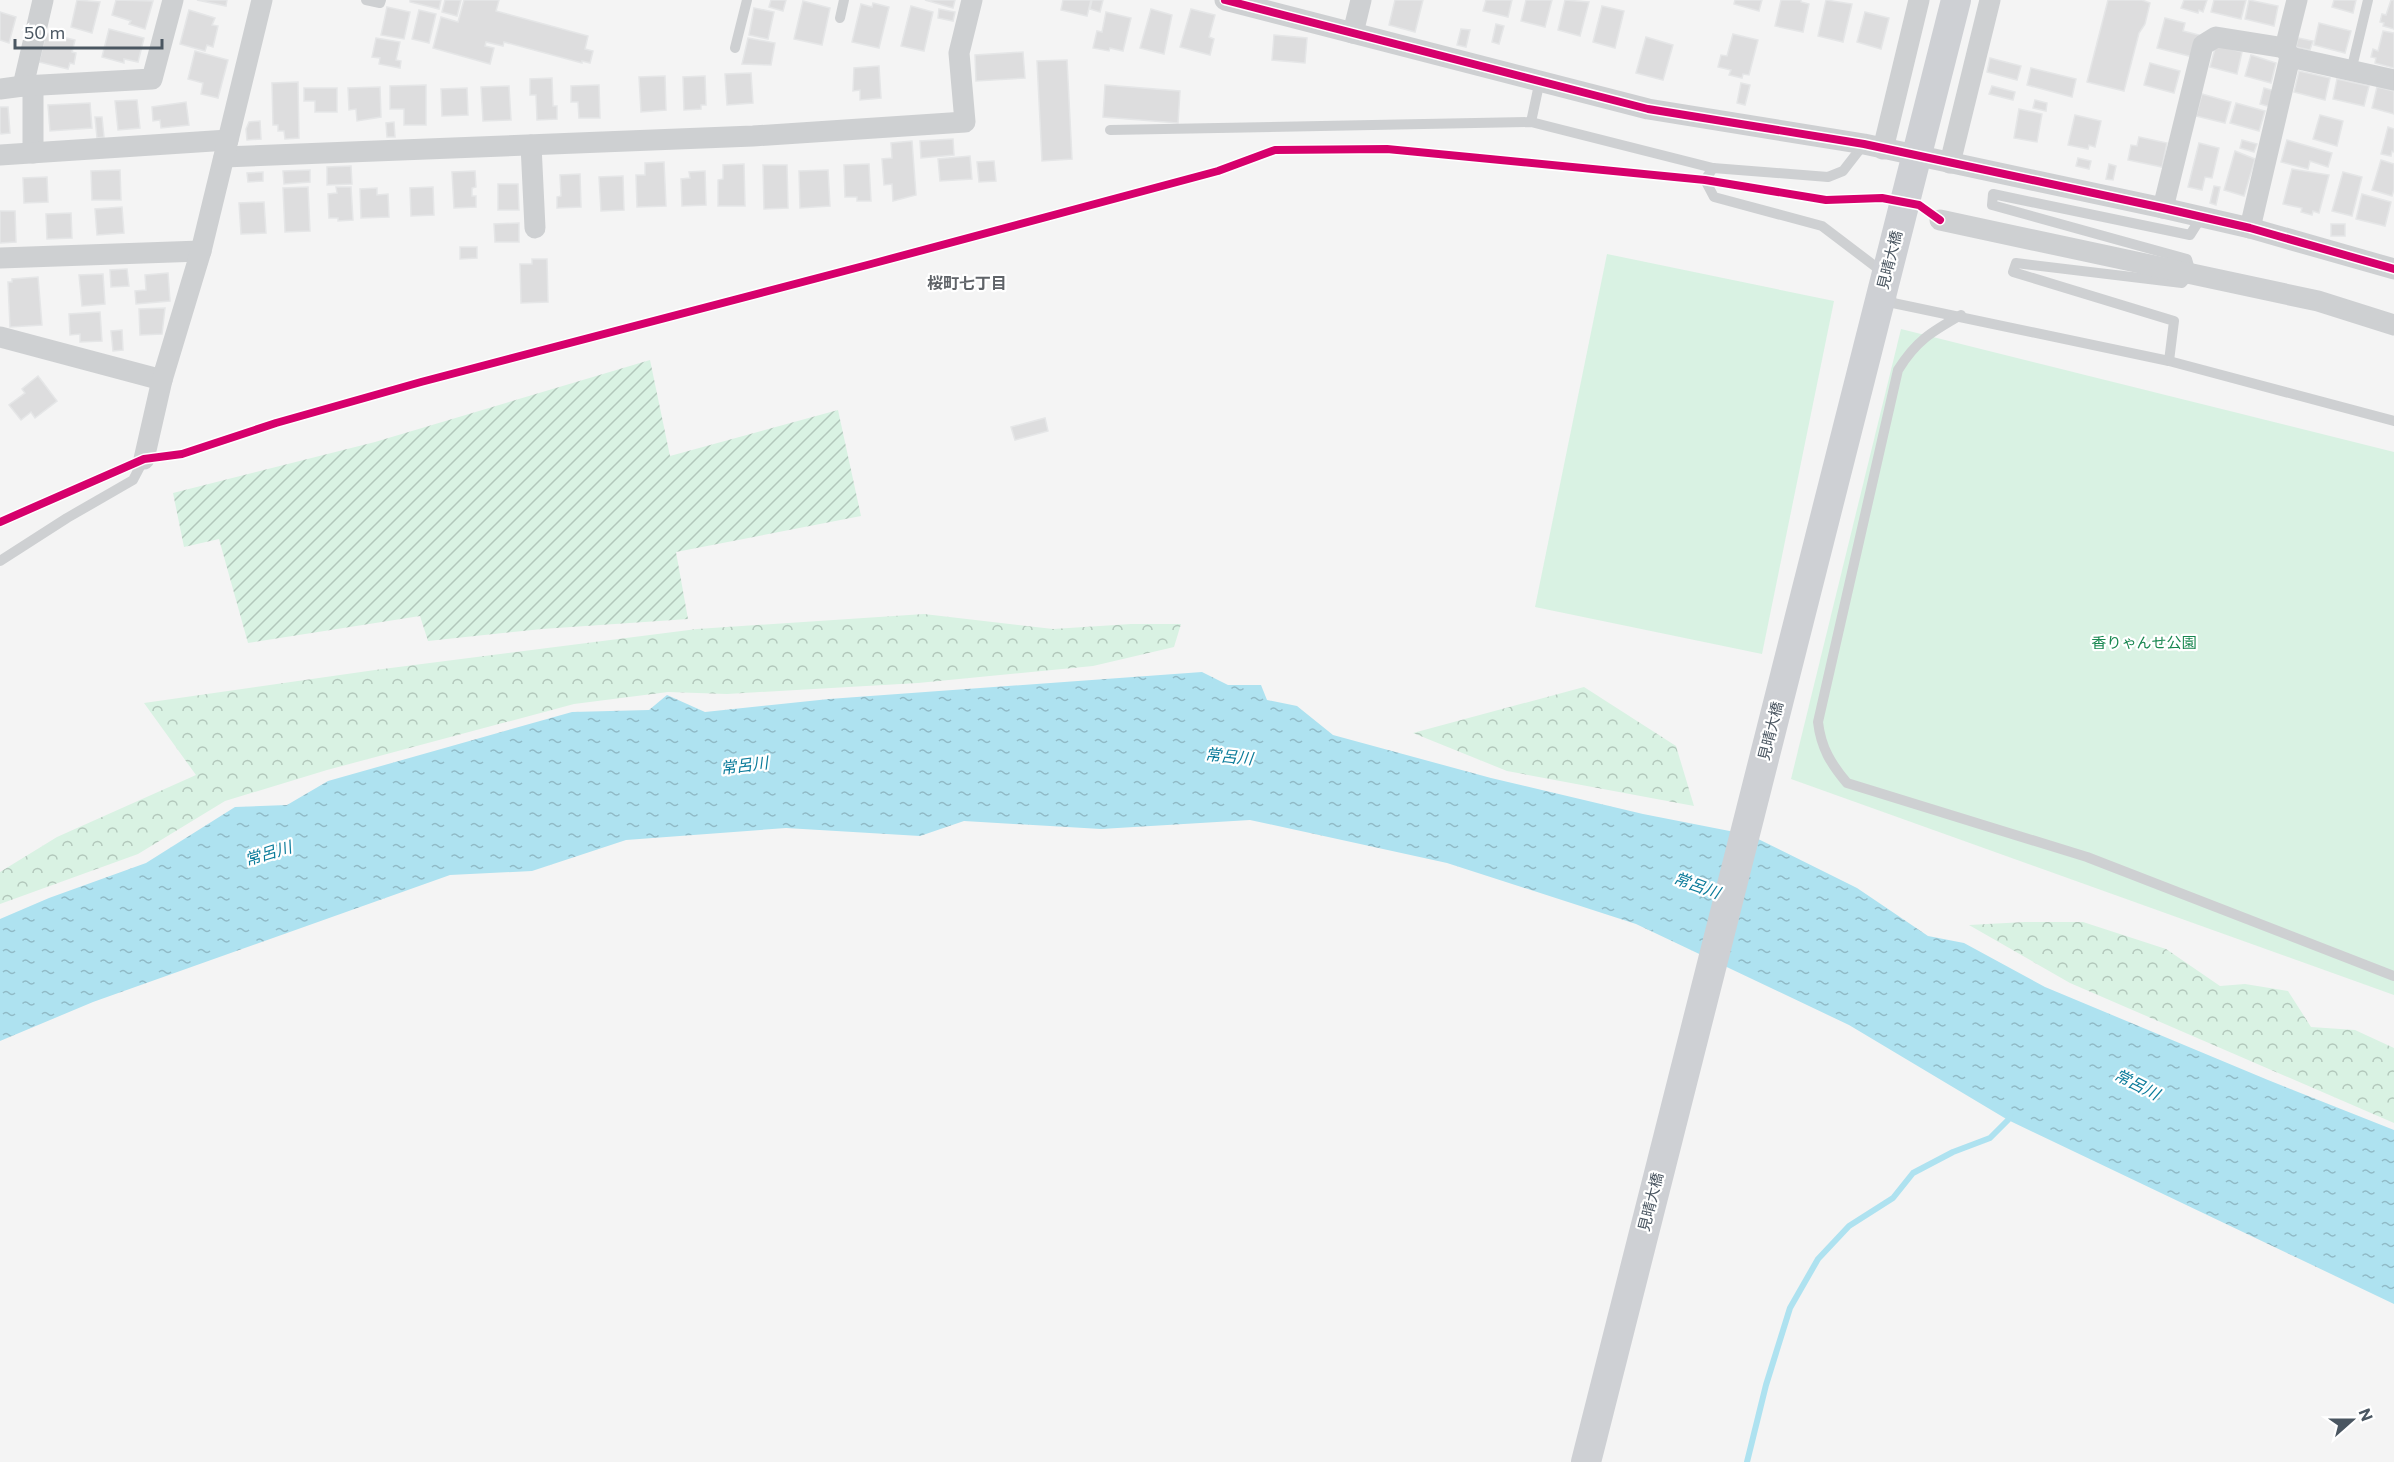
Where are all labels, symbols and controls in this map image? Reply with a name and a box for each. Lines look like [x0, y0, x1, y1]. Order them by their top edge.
scale bar [15, 12, 162, 50]
text: 50 m [24, 21, 65, 43]
street label: 見晴大橋 [1873, 228, 1905, 291]
district label: 桜町七丁目 [927, 273, 1007, 292]
park label: 香りゃんせ公園 [2091, 633, 2197, 651]
street label: 見晴大橋 [1754, 699, 1786, 762]
water label: 常呂川 [1204, 744, 1256, 768]
water label: 常呂川 [719, 752, 771, 777]
water label: 常呂川 [242, 836, 295, 869]
water label: 常呂川 [1671, 867, 1725, 902]
water label: 常呂川 [2112, 1064, 2165, 1104]
street label: 見晴大橋 [1634, 1170, 1666, 1233]
north arrow [2322, 1390, 2382, 1450]
text: N [2355, 1405, 2377, 1423]

